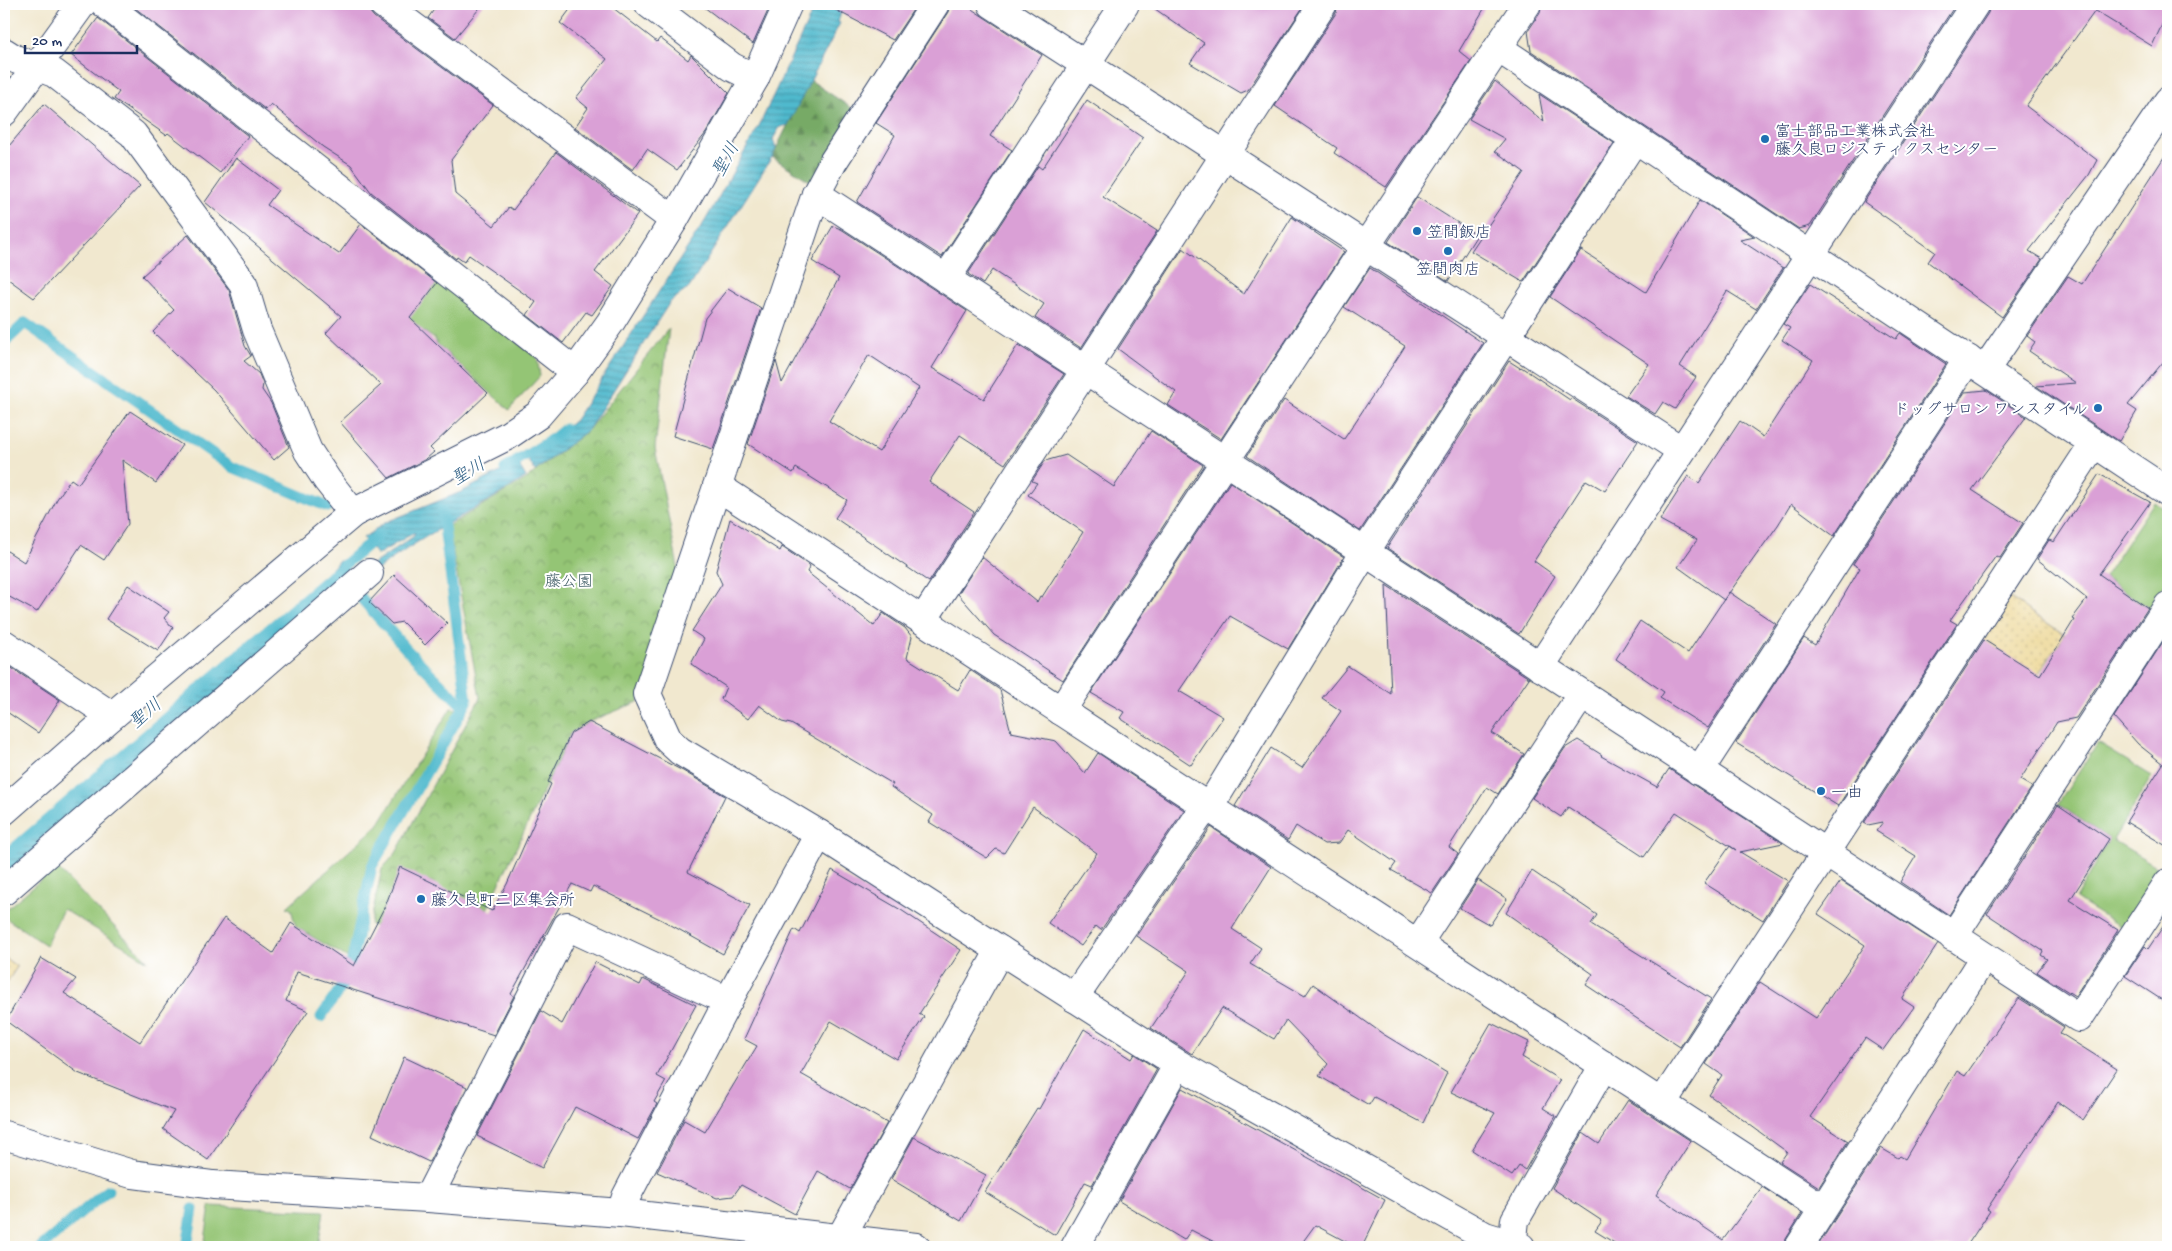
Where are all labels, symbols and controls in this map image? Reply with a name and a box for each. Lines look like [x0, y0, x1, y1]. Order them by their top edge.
scale bar [25, 22, 138, 54]
text: 20 m [32, 33, 62, 51]
place label: 富士部品工業株式会社 藤久良ロジスティクスセンター [1775, 122, 1998, 161]
marker: 富士部品工業株式会社 藤久良ロジスティクスセンター [1759, 133, 1771, 145]
water label: 聖川 [709, 139, 745, 181]
place label: 笠間飯店 [1427, 224, 1491, 244]
marker: 笠間飯店 [1411, 225, 1423, 237]
marker: 笠間肉店 [1442, 245, 1454, 257]
place label: 笠間肉店 [1416, 261, 1480, 281]
place label: ドッグサロン ワンスタイル [1893, 401, 2088, 421]
marker: ドッグサロン ワンスタイル [2092, 402, 2104, 414]
water label: 聖川 [448, 455, 490, 491]
park label: 藤公園 [545, 573, 593, 593]
water label: 聖川 [126, 695, 167, 735]
place label: 一由 [1831, 784, 1863, 804]
marker: 一由 [1815, 785, 1827, 797]
place label: 藤久良町二区集会所 [431, 891, 575, 912]
marker: 藤久良町二区集会所 [415, 893, 427, 905]

